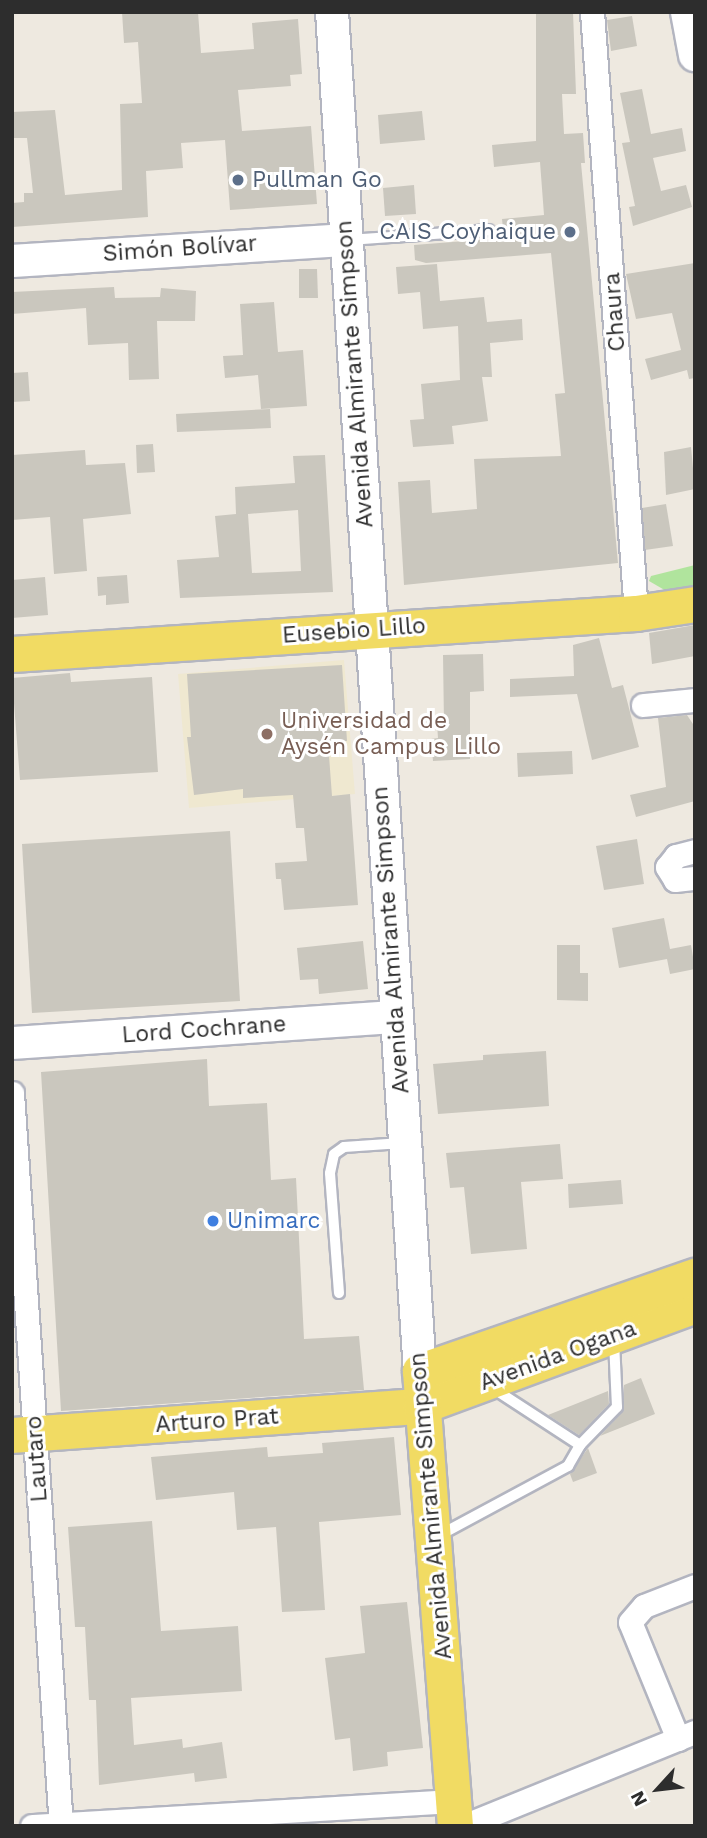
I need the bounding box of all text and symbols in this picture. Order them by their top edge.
place label: Pullman Go [252,166,382,194]
marker: Pullman Go [230,172,246,188]
place label: CAIS Coyhaique [379,218,556,246]
street label: Avenida Almirante Simpson [330,219,380,529]
marker: CAIS Coyhaique [562,224,578,240]
street label: Simón Bolívar [102,230,258,268]
street label: Chaura [598,271,632,353]
street label: Eusebio Lillo [281,612,427,650]
place label: Universidad de Aysén Campus Lillo [281,707,501,761]
marker: Universidad de Aysén Campus Lillo [259,726,275,742]
street label: Avenida Almirante Simpson [366,785,416,1095]
street label: Lord Cochrane [121,1010,287,1050]
place label: Unimarc [227,1207,320,1235]
marker: Unimarc [205,1213,221,1229]
street label: Avenida Ogana [476,1315,640,1397]
street label: Avenida Almirante Simpson [404,1351,458,1661]
street label: Arturo Prat [154,1403,280,1439]
street label: Lautaro [20,1415,54,1503]
north arrow [623,1754,693,1824]
text: N [625,1787,652,1810]

